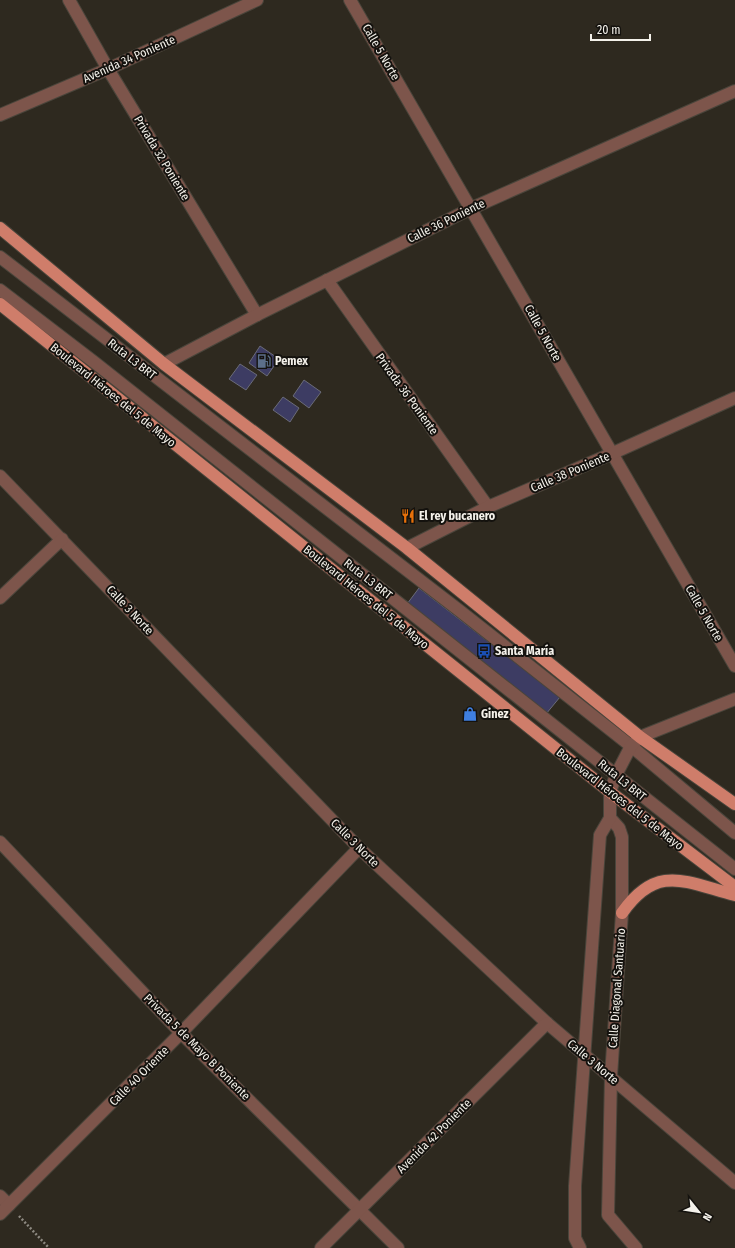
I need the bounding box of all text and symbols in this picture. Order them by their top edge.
scale bar [591,16,650,42]
street label: Calle 5 Norte [359,21,403,83]
text: 20 m [597,23,621,37]
street label: Avenida 34 Poniente [81,32,177,86]
street label: Privada 32 Poniente [131,113,193,203]
street label: Calle 36 Poniente [405,196,487,246]
street label: Calle 5 Norte [522,302,564,364]
street label: Ruta L3 BRT [105,336,159,382]
street label: Boulevard Héroes del 5 de Mayo [47,340,179,450]
street label: Privada 36 Poniente [373,351,441,437]
fuel station icon: Pemex [256,353,272,369]
place label: Pemex [275,354,308,368]
street label: Calle 38 Poniente [528,449,612,495]
restaurant icon: El rey bucanero [400,508,416,524]
place label: El rey bucanero [419,509,496,523]
street label: Boulevard Héroes del 5 de Mayo [300,542,432,652]
street label: Ruta L3 BRT [341,556,395,602]
street label: Calle 3 Norte [104,582,156,638]
street label: Calle 5 Norte [682,582,726,644]
bus stop icon: Santa María [476,643,492,659]
place label: Santa María [495,644,554,658]
shop icon: Ginez [462,706,478,722]
place label: Ginez [481,707,508,721]
street label: Boulevard Héroes del 5 de Mayo [554,745,686,853]
street label: Ruta L3 BRT [595,757,649,804]
street label: Calle 3 Norte [328,816,382,870]
street label: Calle Diagonal Santuario [606,928,628,1048]
street label: Privada 5 de Mayo B Poniente [141,991,253,1103]
street label: Calle 3 Norte [565,1037,621,1087]
street label: Calle 40 Oriente [106,1043,172,1109]
street label: Avenida 42 Poniente [394,1096,474,1176]
north arrow [679,1192,719,1232]
text: N [700,1211,715,1223]

